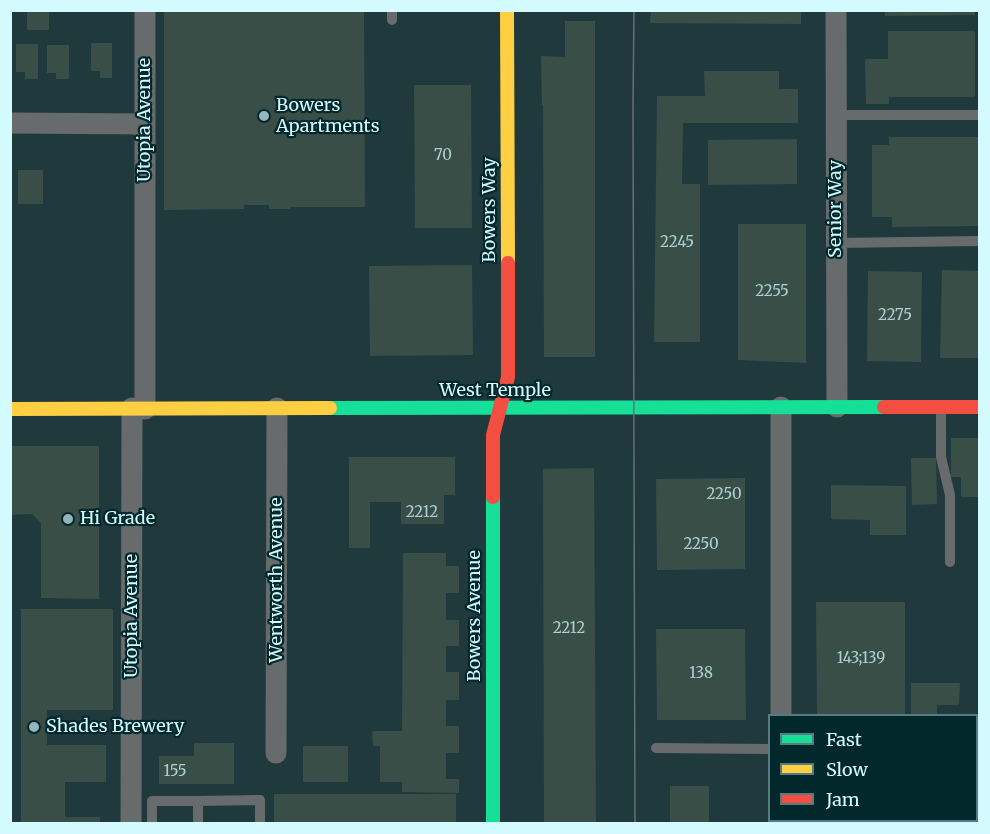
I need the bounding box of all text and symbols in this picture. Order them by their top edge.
street label: Utopia Avenue [134,58,156,182]
place label: Bowers Apartments [276,95,379,138]
marker: Bowers Apartments [257,109,271,123]
house number: 70 [434,147,452,165]
street label: Bowers Way [479,157,501,263]
street label: Senior Way [825,160,847,258]
house number: 2245 [660,234,694,252]
house number: 2255 [755,283,789,301]
house number: 2275 [878,307,912,325]
street label: West Temple [439,380,551,402]
house number: 2250 [706,486,742,504]
street label: Wentworth Avenue [266,497,288,663]
house number: 2212 [406,504,438,522]
place label: Hi Grade [80,508,155,530]
marker: Hi Grade [61,512,75,526]
house number: 2250 [683,536,719,554]
street label: Bowers Avenue [464,550,486,682]
street label: Utopia Avenue [121,554,143,678]
house number: 2212 [553,620,585,638]
house number: 143;139 [837,650,885,668]
house number: 138 [689,665,713,683]
legend [768,714,978,822]
place label: Shades Brewery [46,716,184,738]
marker: Shades Brewery [27,720,41,734]
text: Fast [826,728,862,751]
text: Slow [826,758,868,781]
house number: 155 [163,763,187,781]
text: Jam [826,788,860,811]

